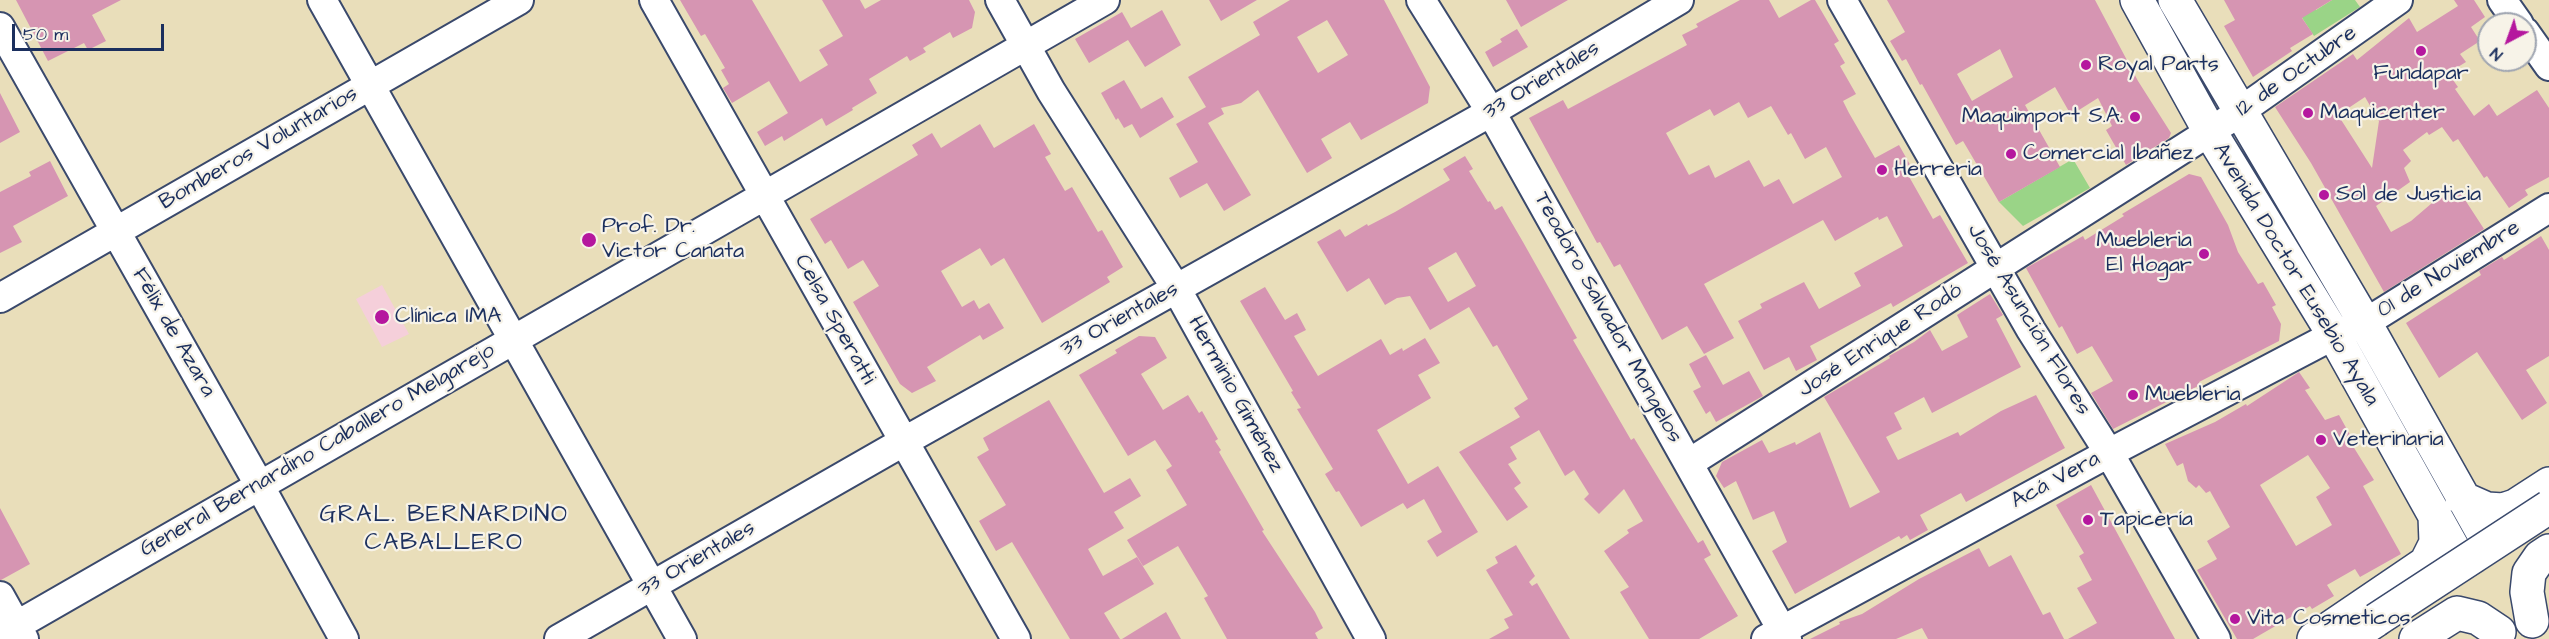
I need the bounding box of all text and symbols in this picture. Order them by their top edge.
scale bar [15,12,166,50]
north arrow [2477,12,2537,72]
street label: 12 de Octubre [2232,21,2362,123]
text: 50 m [23,22,68,47]
street label: 33 Orientales [1479,36,1605,126]
text: N [2486,42,2508,66]
marker: Fundapar [2414,44,2428,58]
place label: Royal Parts [2098,52,2219,78]
marker: Royal Parts [2079,58,2093,72]
place label: Fundapar [2373,61,2469,87]
street label: Bomberos Voluntarios [155,81,363,217]
place label: Maquicenter [2320,100,2445,126]
place label: Maquimport S.A. [1962,104,2123,130]
marker: Maquicenter [2301,106,2315,120]
marker: Maquimport S.A. [2128,110,2142,124]
street label: Avenida Doctor Eusebio Ayala [2206,139,2384,411]
place label: Comercial Ibañez [2023,141,2194,167]
marker: Comercial Ibañez [2004,147,2018,161]
place label: Herreria [1894,157,1982,183]
marker: Herreria [1875,163,1889,177]
place label: Sol de Justicia [2336,182,2481,208]
street label: Teodoro Salvador Mongelos [1527,188,1687,448]
marker: Sol de Justicia [2317,188,2331,202]
place label: Prof. Dr. Victor Canata [602,214,744,266]
street label: 01 de Noviembre [2373,215,2525,325]
street label: José Asunción Flores [1960,219,2096,421]
place label: Muebleria El Hogar [2096,228,2192,280]
marker: Prof. Dr. Victor Canata [580,231,598,249]
marker: Muebleria El Hogar [2197,247,2211,261]
street label: Celsa Speratti [787,250,881,390]
street label: Félix de Azara [125,264,221,402]
street label: 33 Orientales [1056,277,1184,363]
street label: José Enrique Rodó [1794,278,1968,404]
place label: Clínica IMA [395,304,501,330]
marker: Clínica IMA [373,308,391,326]
street label: Herminio Giménez [1181,312,1289,478]
street label: General Bernardino Caballero Melgarejo [136,338,500,564]
place label: Muebleria [2145,382,2241,408]
marker: Muebleria [2126,388,2140,402]
place label: Veterinaria [2333,427,2444,453]
marker: Veterinaria [2314,433,2328,447]
street label: Acá Vera [2007,447,2105,515]
district label: GRAL. BERNARDINO CABALLERO [320,502,568,558]
place label: Tapicería [2100,507,2193,533]
marker: Tapicería [2081,513,2095,527]
street label: 33 Orientales [634,516,760,604]
place label: Vita Cosmeticos [2247,606,2411,632]
marker: Vita Cosmeticos [2228,612,2242,626]

